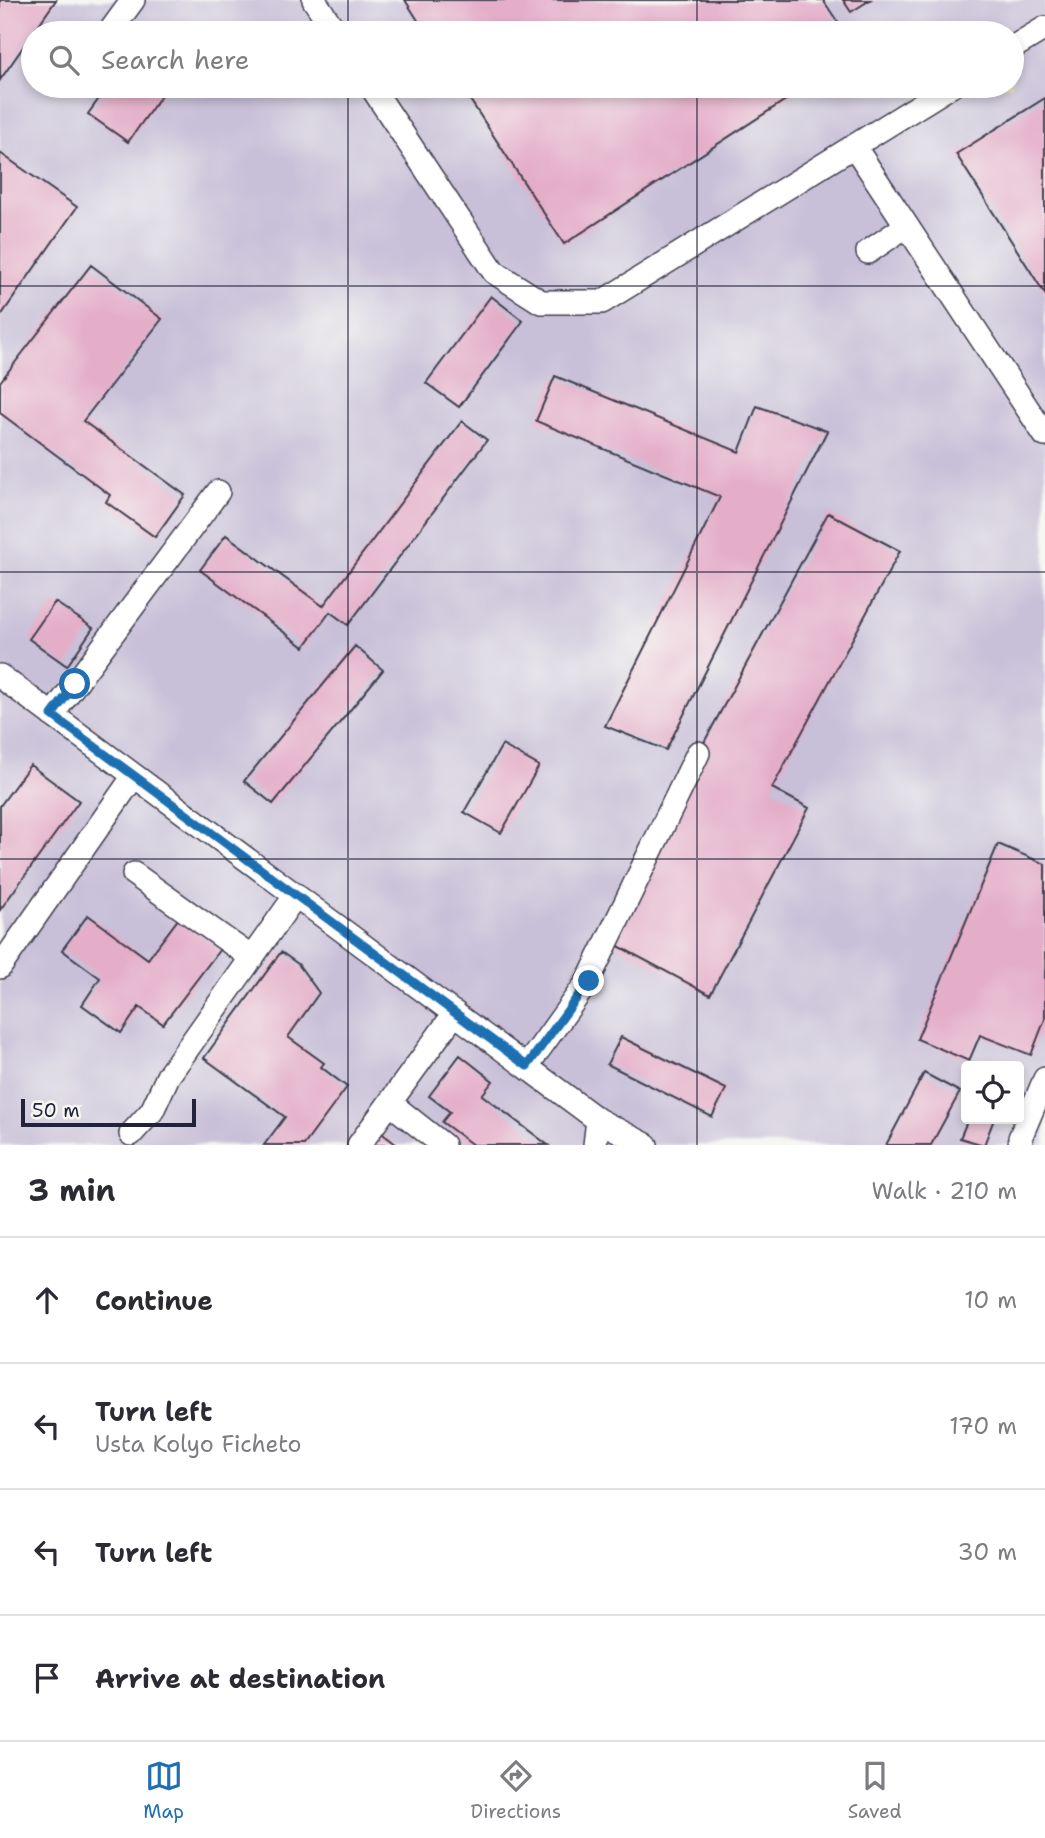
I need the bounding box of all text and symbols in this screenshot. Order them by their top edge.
search box [21,21,1024,98]
icon: search [45,41,83,79]
text: Search here [101,42,250,77]
route start [59,668,90,699]
route end [573,965,604,996]
map controls [961,1061,1024,1124]
button: locate [961,1061,1024,1124]
scale bar [21,1096,196,1128]
text: 50 m [32,1098,80,1123]
text: 3 min [28,1170,115,1211]
text: Walk · 210 m [872,1176,1017,1206]
icon: ahead [28,1281,66,1319]
text: Continue [95,1283,213,1318]
text: 10 m [964,1285,1017,1315]
text: Turn left [95,1394,212,1429]
icon: left [28,1407,66,1445]
text: 170 m [949,1411,1017,1441]
text: Usta Kolyo Ficheto [95,1429,301,1459]
icon: left [28,1533,66,1571]
text: Turn left [95,1535,212,1570]
text: 30 m [958,1537,1017,1567]
icon: arrive [28,1659,66,1697]
text: Arrive at destination [95,1661,385,1696]
tab: Map [143,1757,184,1824]
tab: Directions [471,1757,561,1824]
tab: Saved [848,1757,902,1824]

